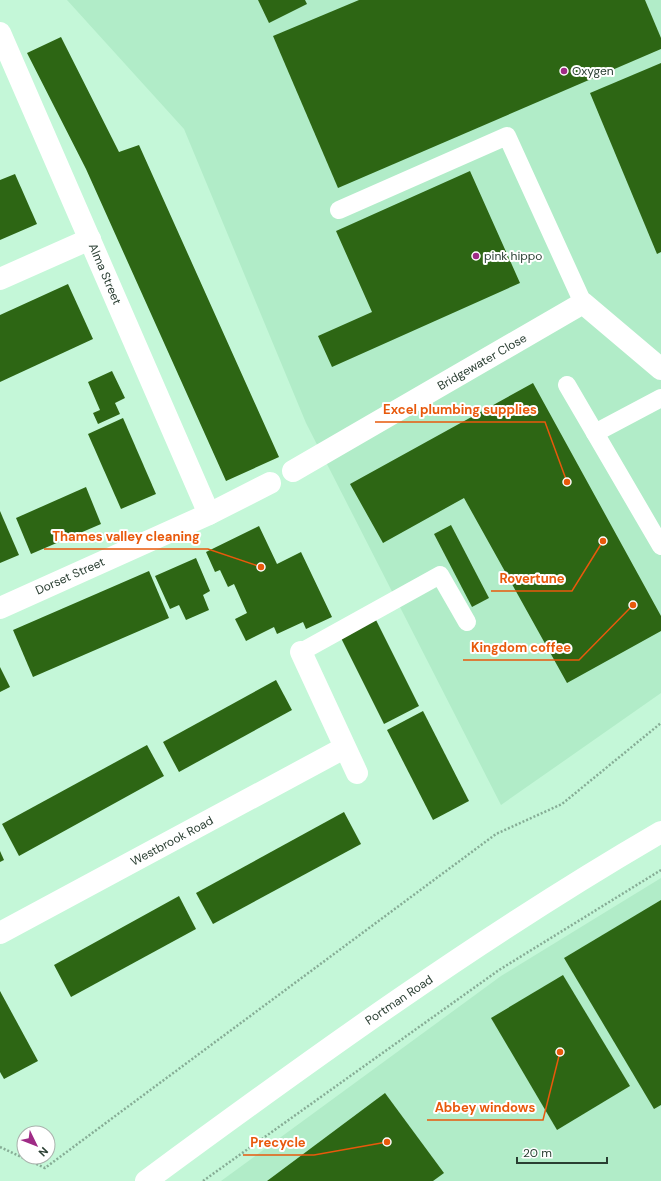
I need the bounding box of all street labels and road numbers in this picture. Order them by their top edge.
street label: Alma Street [85,241,125,307]
street label: Bridgewater Close [434,330,530,394]
street label: Dorset Street [33,553,107,598]
street label: Westbrook Road [128,812,216,870]
street label: Portman Road [362,972,436,1028]

